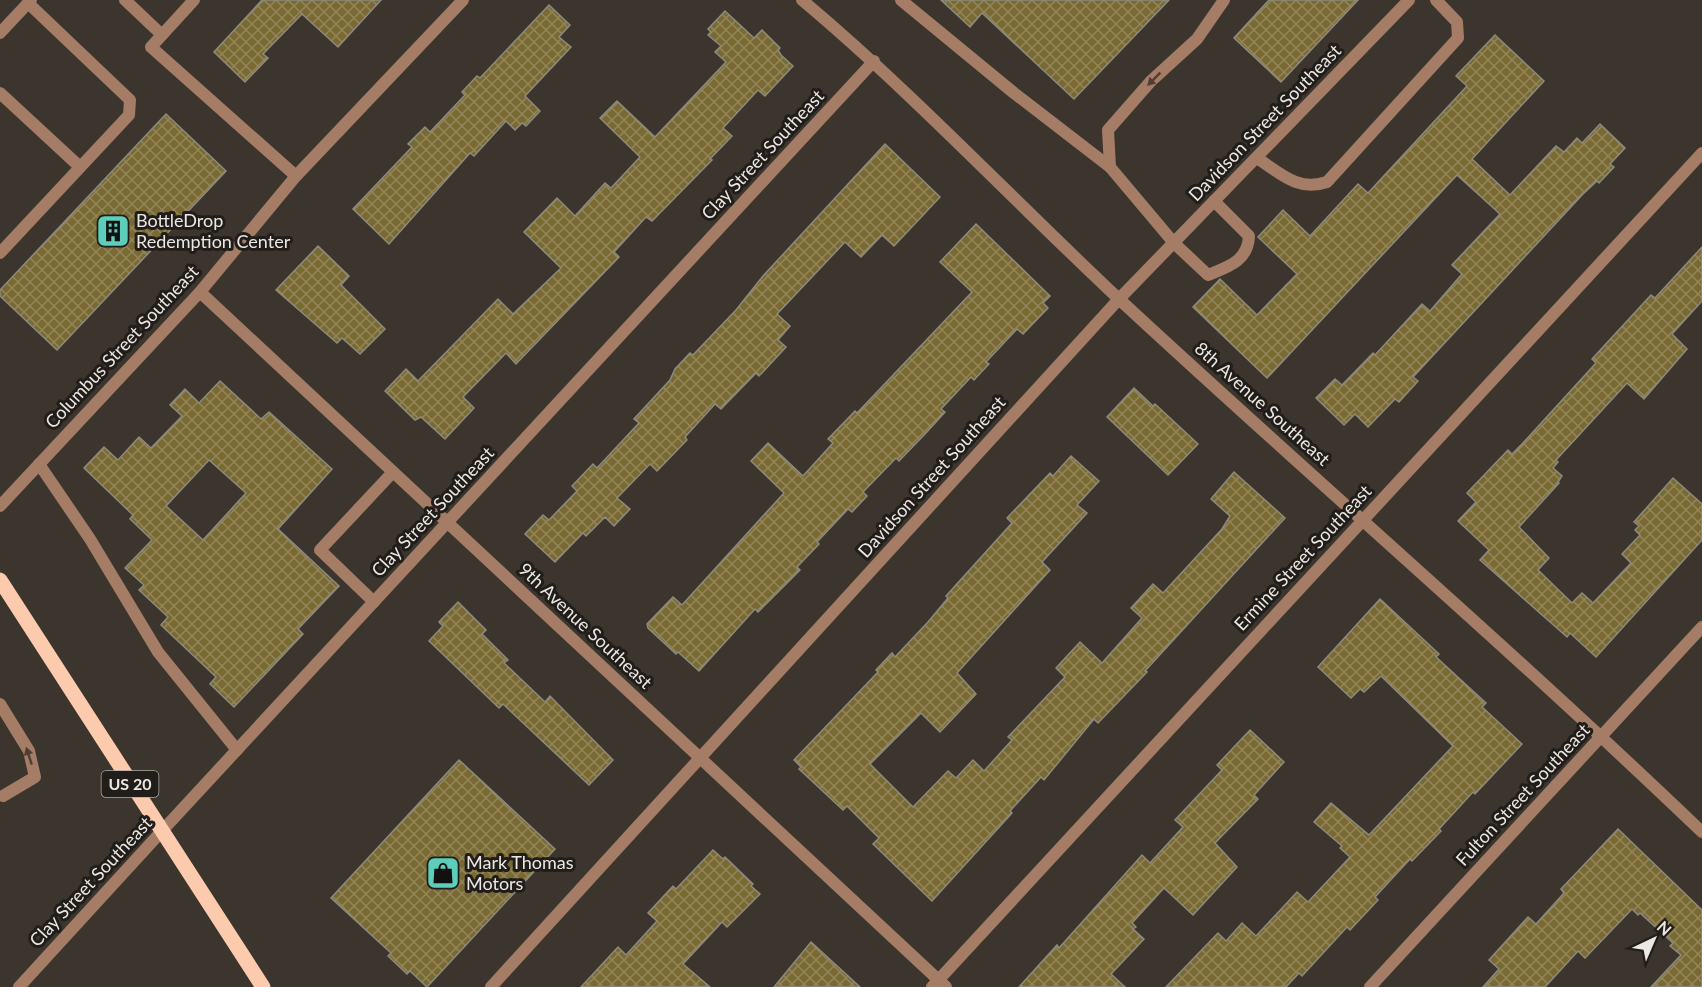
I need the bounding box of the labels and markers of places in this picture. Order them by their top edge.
place label: BottleDrop Redemption Center [136,209,291,252]
building icon: BottleDrop Redemption Center [95,213,131,249]
place label: Mark Thomas Motors [466,851,574,894]
shop icon: Mark Thomas Motors [425,855,461,891]

